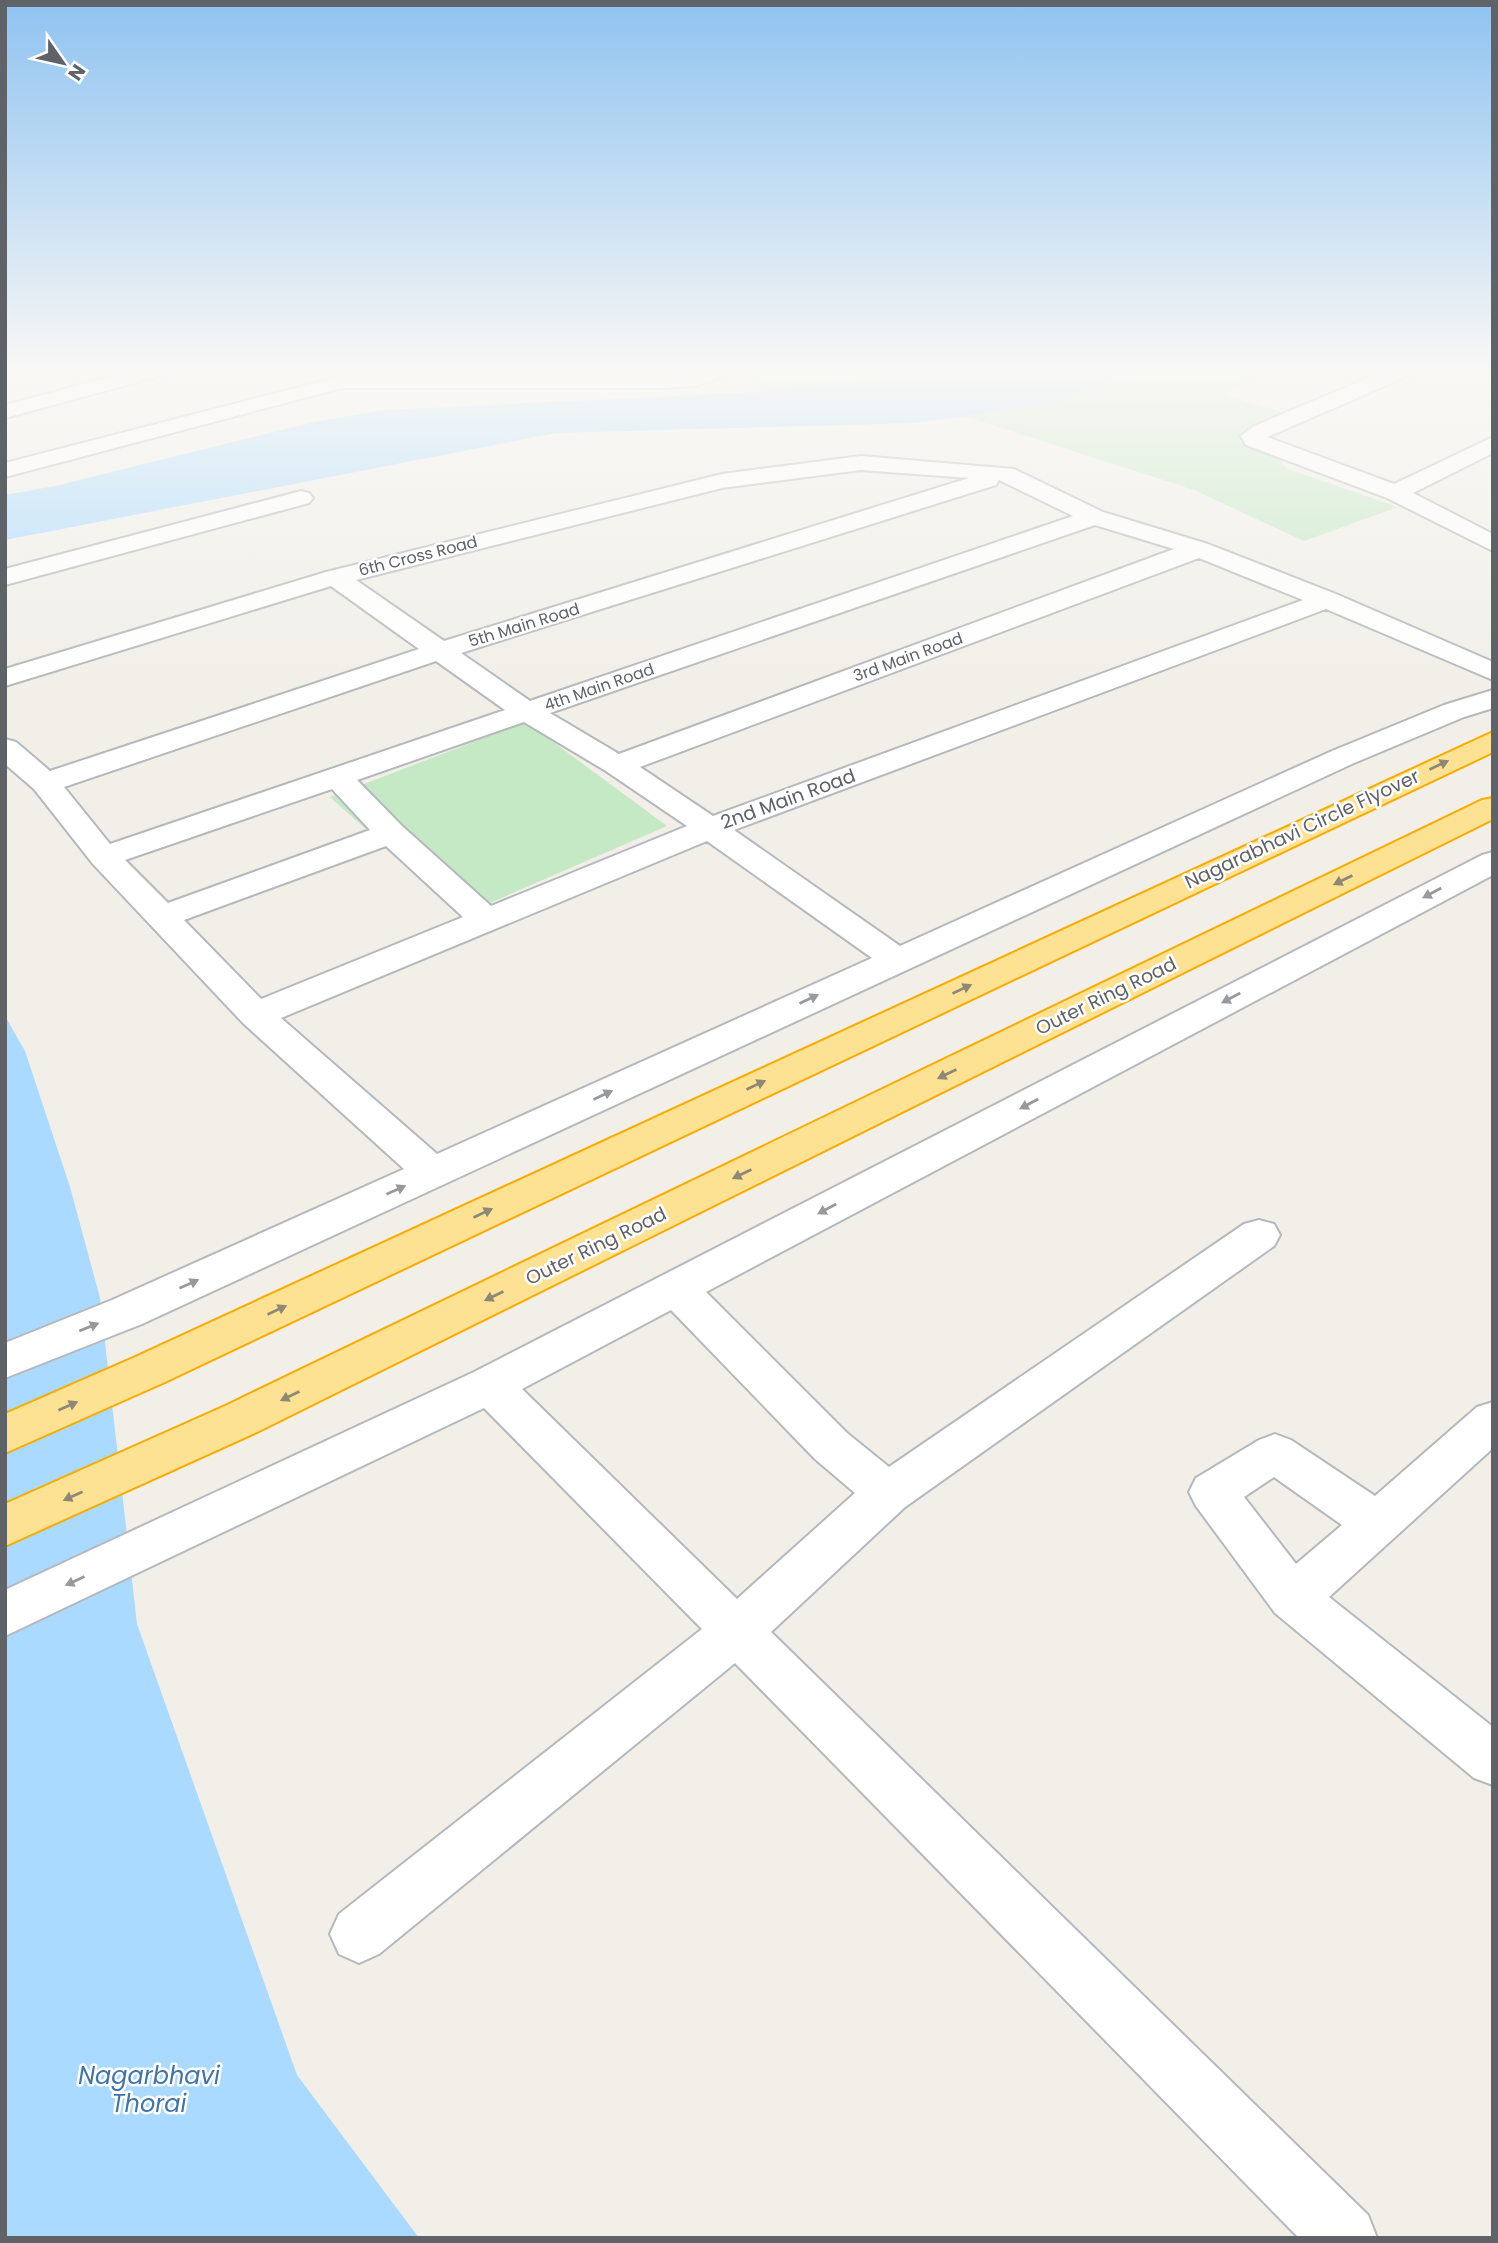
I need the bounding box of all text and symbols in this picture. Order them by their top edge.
north arrow [28,28,98,98]
text: N [61,59,92,86]
street label: 6th Cross Road [356,530,480,582]
street label: 5th Main Road [466,597,582,653]
street label: 3rd Main Road [850,627,966,687]
street label: 4th Main Road [541,657,657,717]
one-way arrow [1429,759,1449,771]
street label: 2nd Main Road [717,762,859,836]
street label: Nagarabhavi Circle Flyover [1180,763,1424,895]
one-way arrow [1333,875,1353,886]
one-way arrow [1422,888,1442,899]
street label: Outer Ring Road [1031,950,1181,1042]
one-way arrow [952,983,972,995]
one-way arrow [1220,992,1240,1004]
one-way arrow [799,993,819,1005]
one-way arrow [937,1069,957,1080]
one-way arrow [746,1080,766,1091]
one-way arrow [593,1089,613,1100]
one-way arrow [1019,1098,1039,1109]
one-way arrow [732,1169,752,1180]
one-way arrow [386,1184,406,1196]
street label: Outer Ring Road [521,1200,671,1292]
one-way arrow [817,1203,837,1214]
one-way arrow [473,1207,493,1219]
one-way arrow [179,1278,199,1290]
one-way arrow [484,1290,504,1301]
one-way arrow [267,1304,287,1315]
one-way arrow [78,1322,99,1333]
one-way arrow [280,1390,300,1401]
one-way arrow [57,1400,78,1411]
one-way arrow [62,1491,83,1502]
one-way arrow [65,1575,85,1587]
water label: Nagarbhavi Thorai [78,2059,221,2120]

